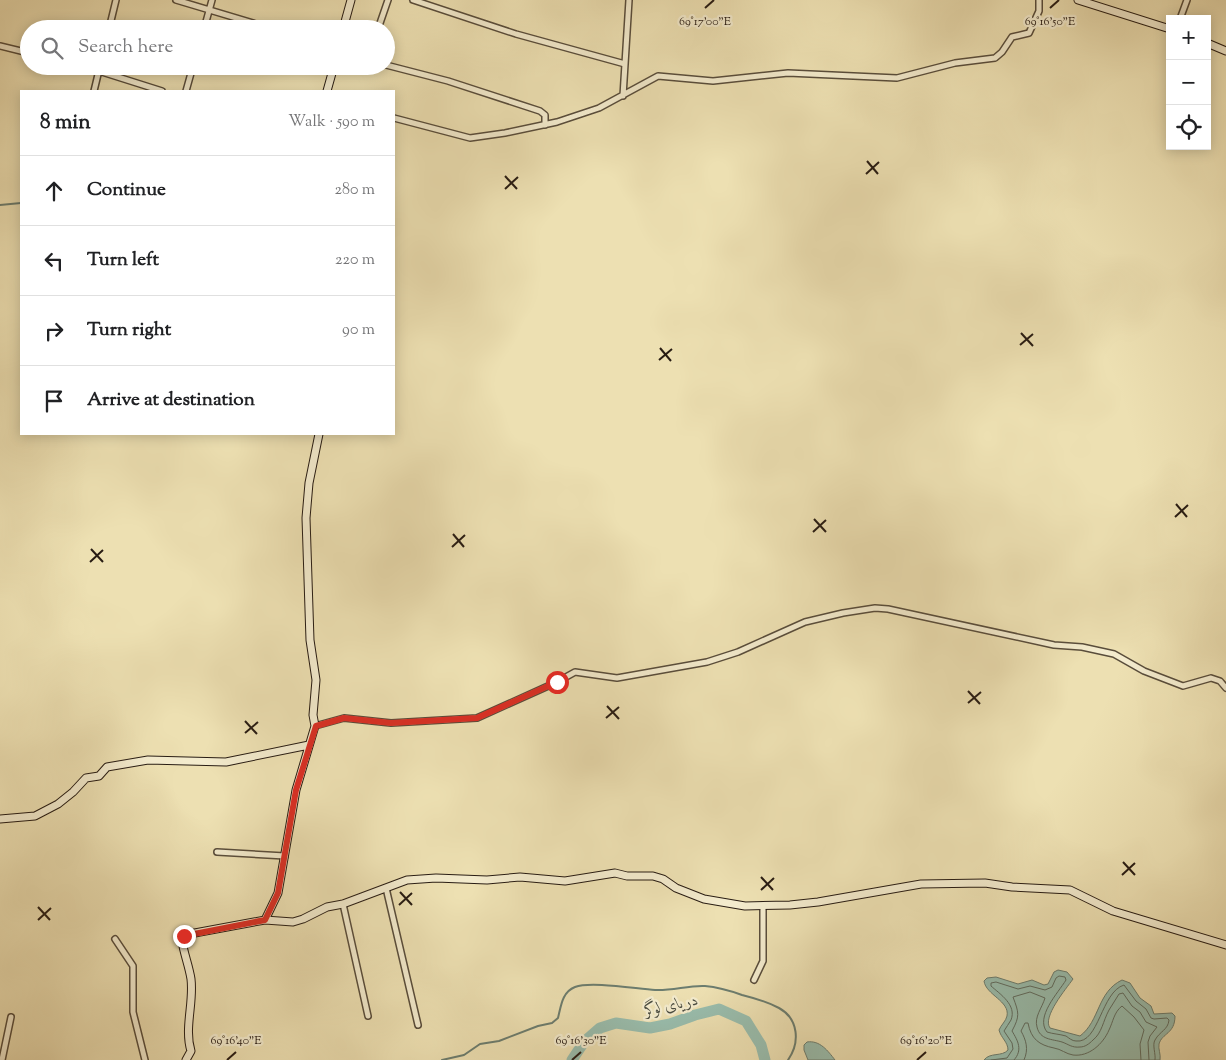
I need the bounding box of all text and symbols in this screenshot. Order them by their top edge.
text: 69°17'00"E [679,13,732,31]
text: 69°16'50"E [1025,13,1076,31]
map controls [1166,15,1211,150]
button: + [1166,15,1211,60]
search box [20,20,395,75]
icon: search [38,34,66,62]
text: Search here [78,34,173,61]
button: − [1166,60,1211,105]
button: locate [1166,105,1211,150]
text: 8 min [40,108,91,138]
text: Walk · 590 m [288,111,375,134]
icon: ahead [40,177,68,205]
text: Continue [87,177,166,204]
text: 280 m [334,179,375,202]
icon: left [40,247,68,275]
text: Turn left [87,247,159,274]
text: 220 m [335,249,375,272]
icon: right [40,317,68,345]
text: Turn right [87,317,171,344]
text: 90 m [342,319,375,342]
icon: arrive [40,387,68,415]
text: Arrive at destination [87,387,255,414]
route start [546,671,569,694]
route end [173,925,196,948]
water label: دریای لوگر [641,989,701,1024]
text: 69°16'40"E [210,1032,262,1050]
text: 69°16'30"E [555,1032,607,1050]
text: 69°16'20"E [900,1032,953,1050]

